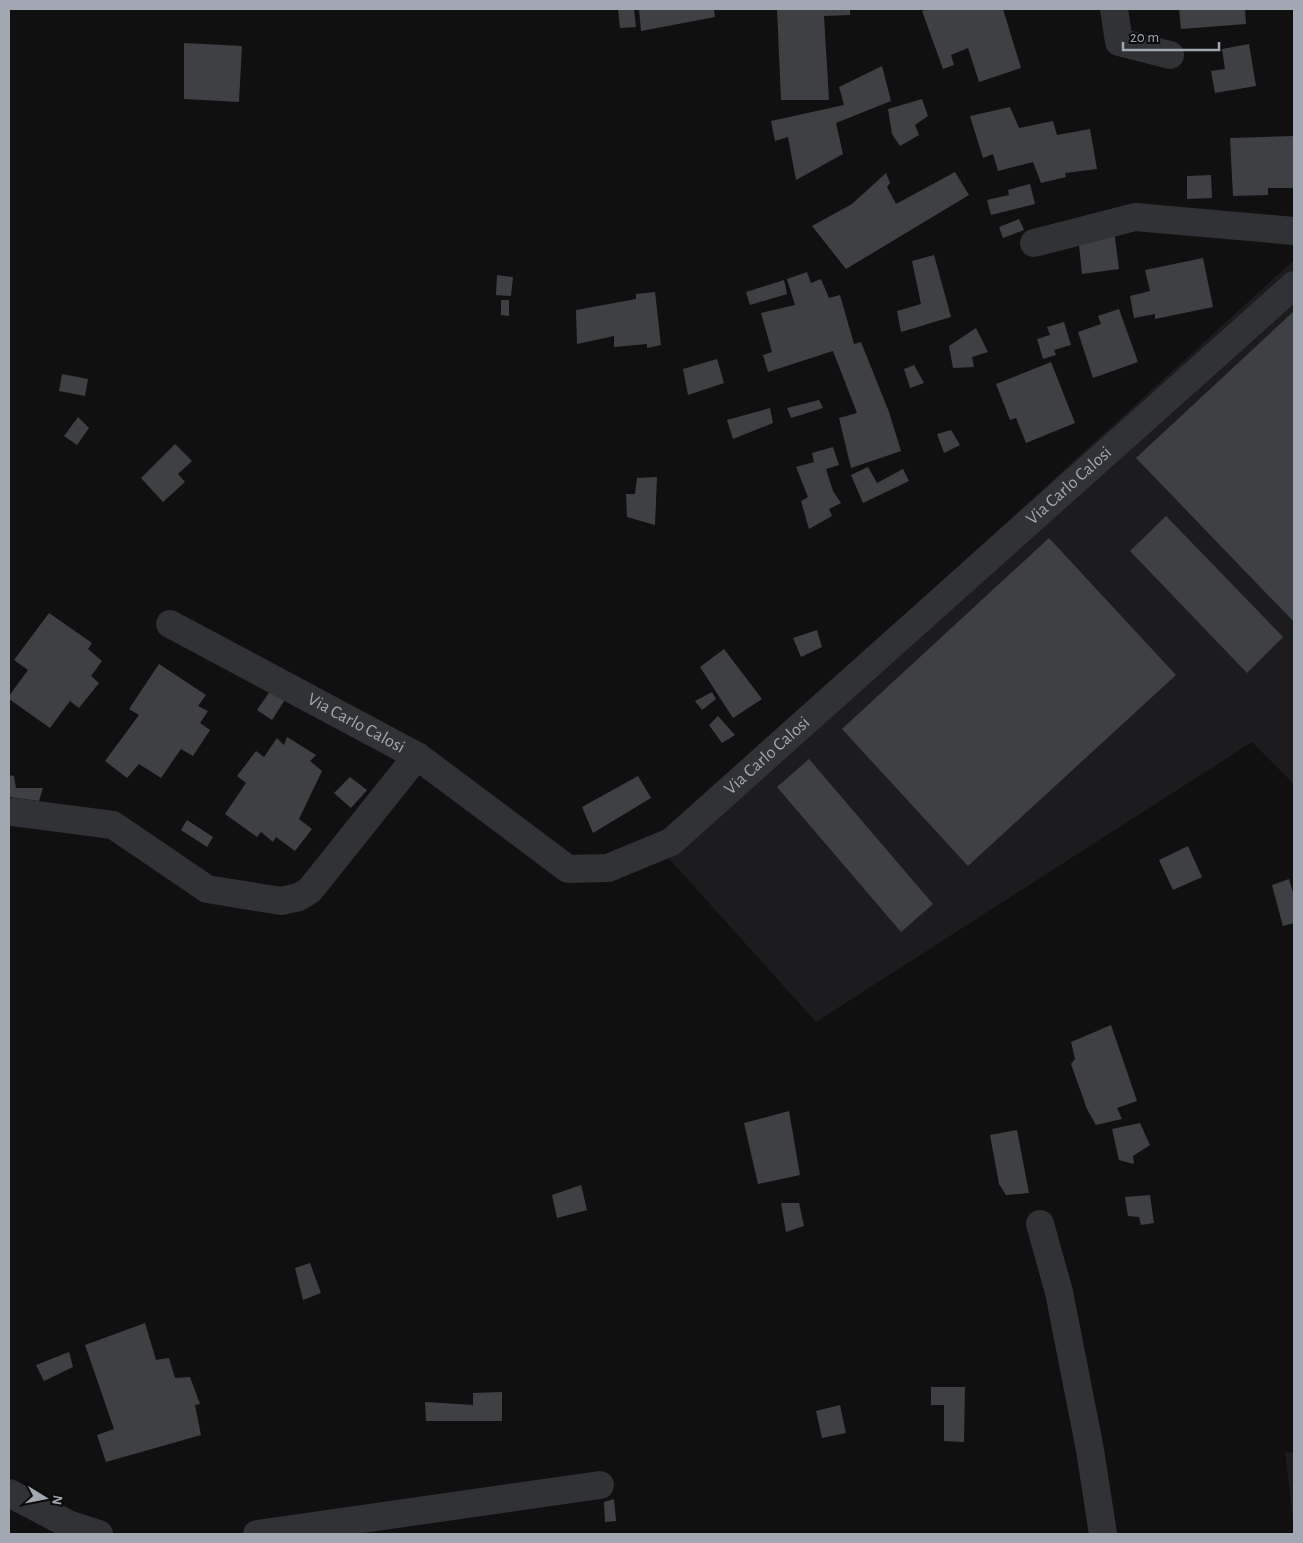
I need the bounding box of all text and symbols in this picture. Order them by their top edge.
scale bar [1123,20,1219,52]
text: 20 m [1130,30,1159,45]
street label: Via Carlo Calosi [1023,443,1115,528]
street label: Via Carlo Calosi [304,690,408,757]
street label: Via Carlo Calosi [721,713,813,798]
north arrow [20,1473,70,1523]
text: N [49,1494,65,1506]

